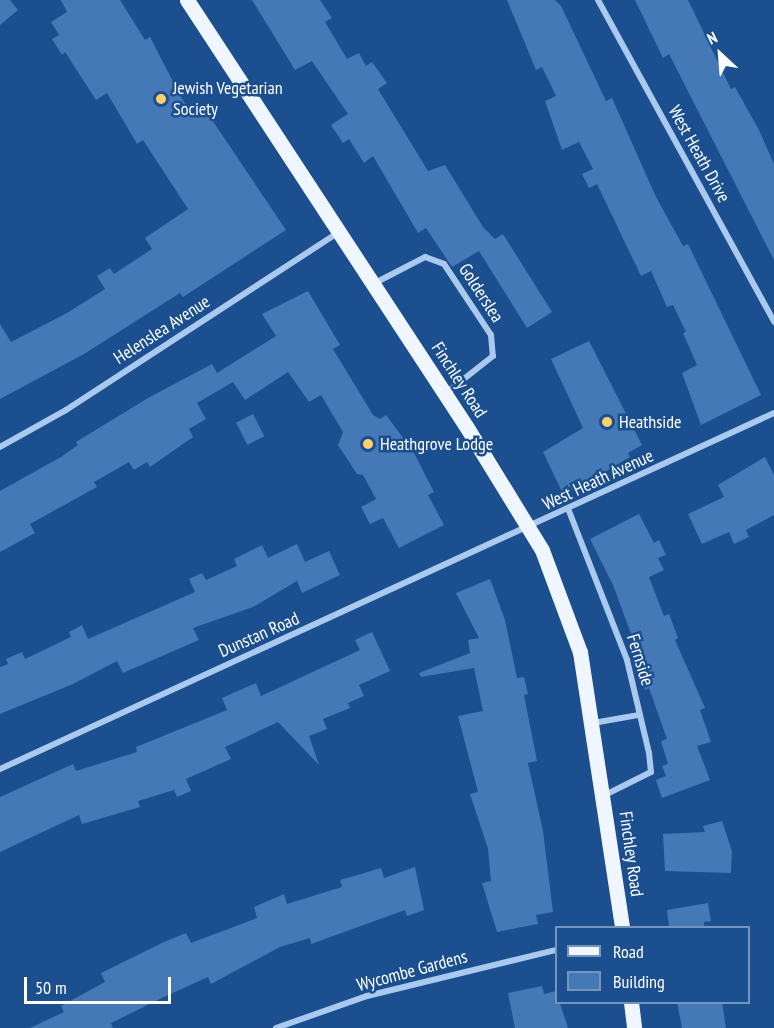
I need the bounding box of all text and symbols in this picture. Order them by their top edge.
north arrow [690,24,750,84]
text: N [704,27,720,49]
place label: Jewish Vegetarian Society [173,78,283,121]
marker: Jewish Vegetarian Society [154,92,168,106]
street label: West Heath Drive [664,102,734,206]
street label: Golderslea [454,259,508,327]
street label: Helenslea Avenue [110,291,214,369]
street label: Finchley Road [426,338,492,422]
place label: Heathside [619,411,681,433]
marker: Heathside [600,415,614,429]
place label: Heathgrove Lodge [380,433,493,455]
marker: Heathgrove Lodge [361,437,375,451]
street label: West Heath Avenue [539,445,657,515]
street label: Dunstan Road [215,608,303,662]
street label: Fernside [622,632,658,688]
street label: Finchley Road [614,810,648,898]
legend [555,926,750,1004]
text: Road [613,940,644,963]
street label: Wycombe Gardens [354,946,470,996]
scale bar [27,965,174,1003]
text: Building [613,970,665,993]
text: 50 m [35,976,67,999]

